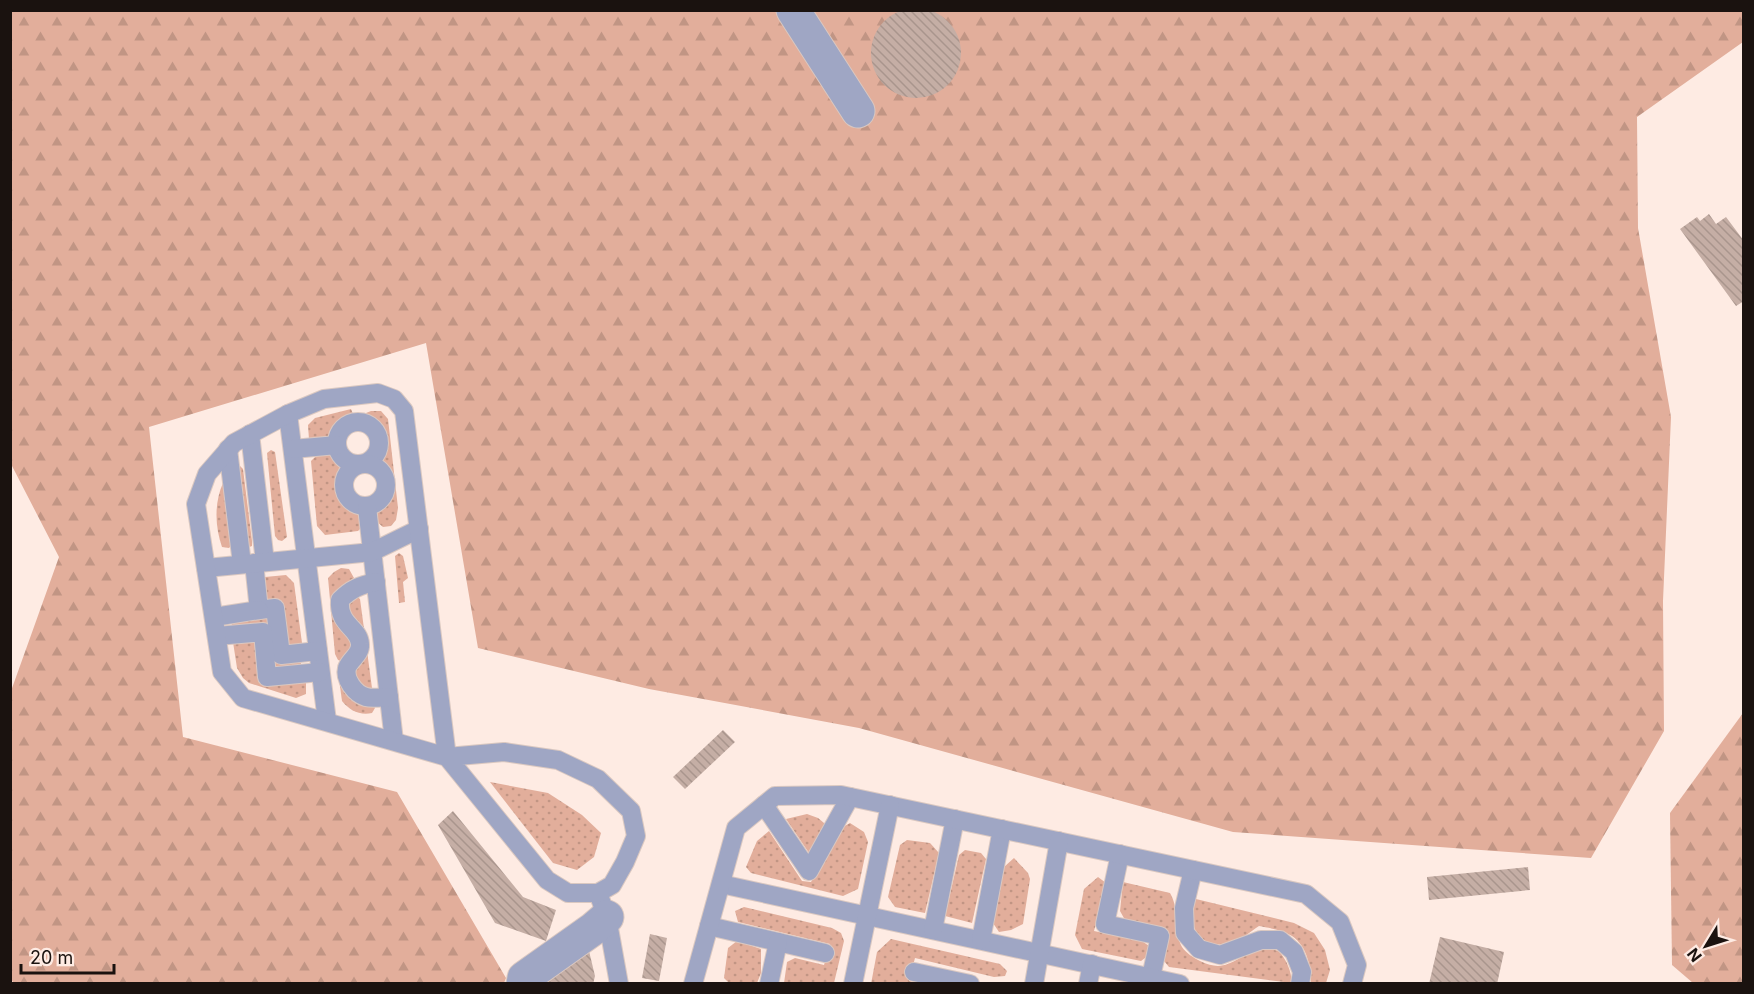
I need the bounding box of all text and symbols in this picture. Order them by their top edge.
north arrow [1676,916,1736,976]
scale bar [21,937,114,975]
text: N [1683,944,1706,966]
text: 20 m [30,947,73,968]

